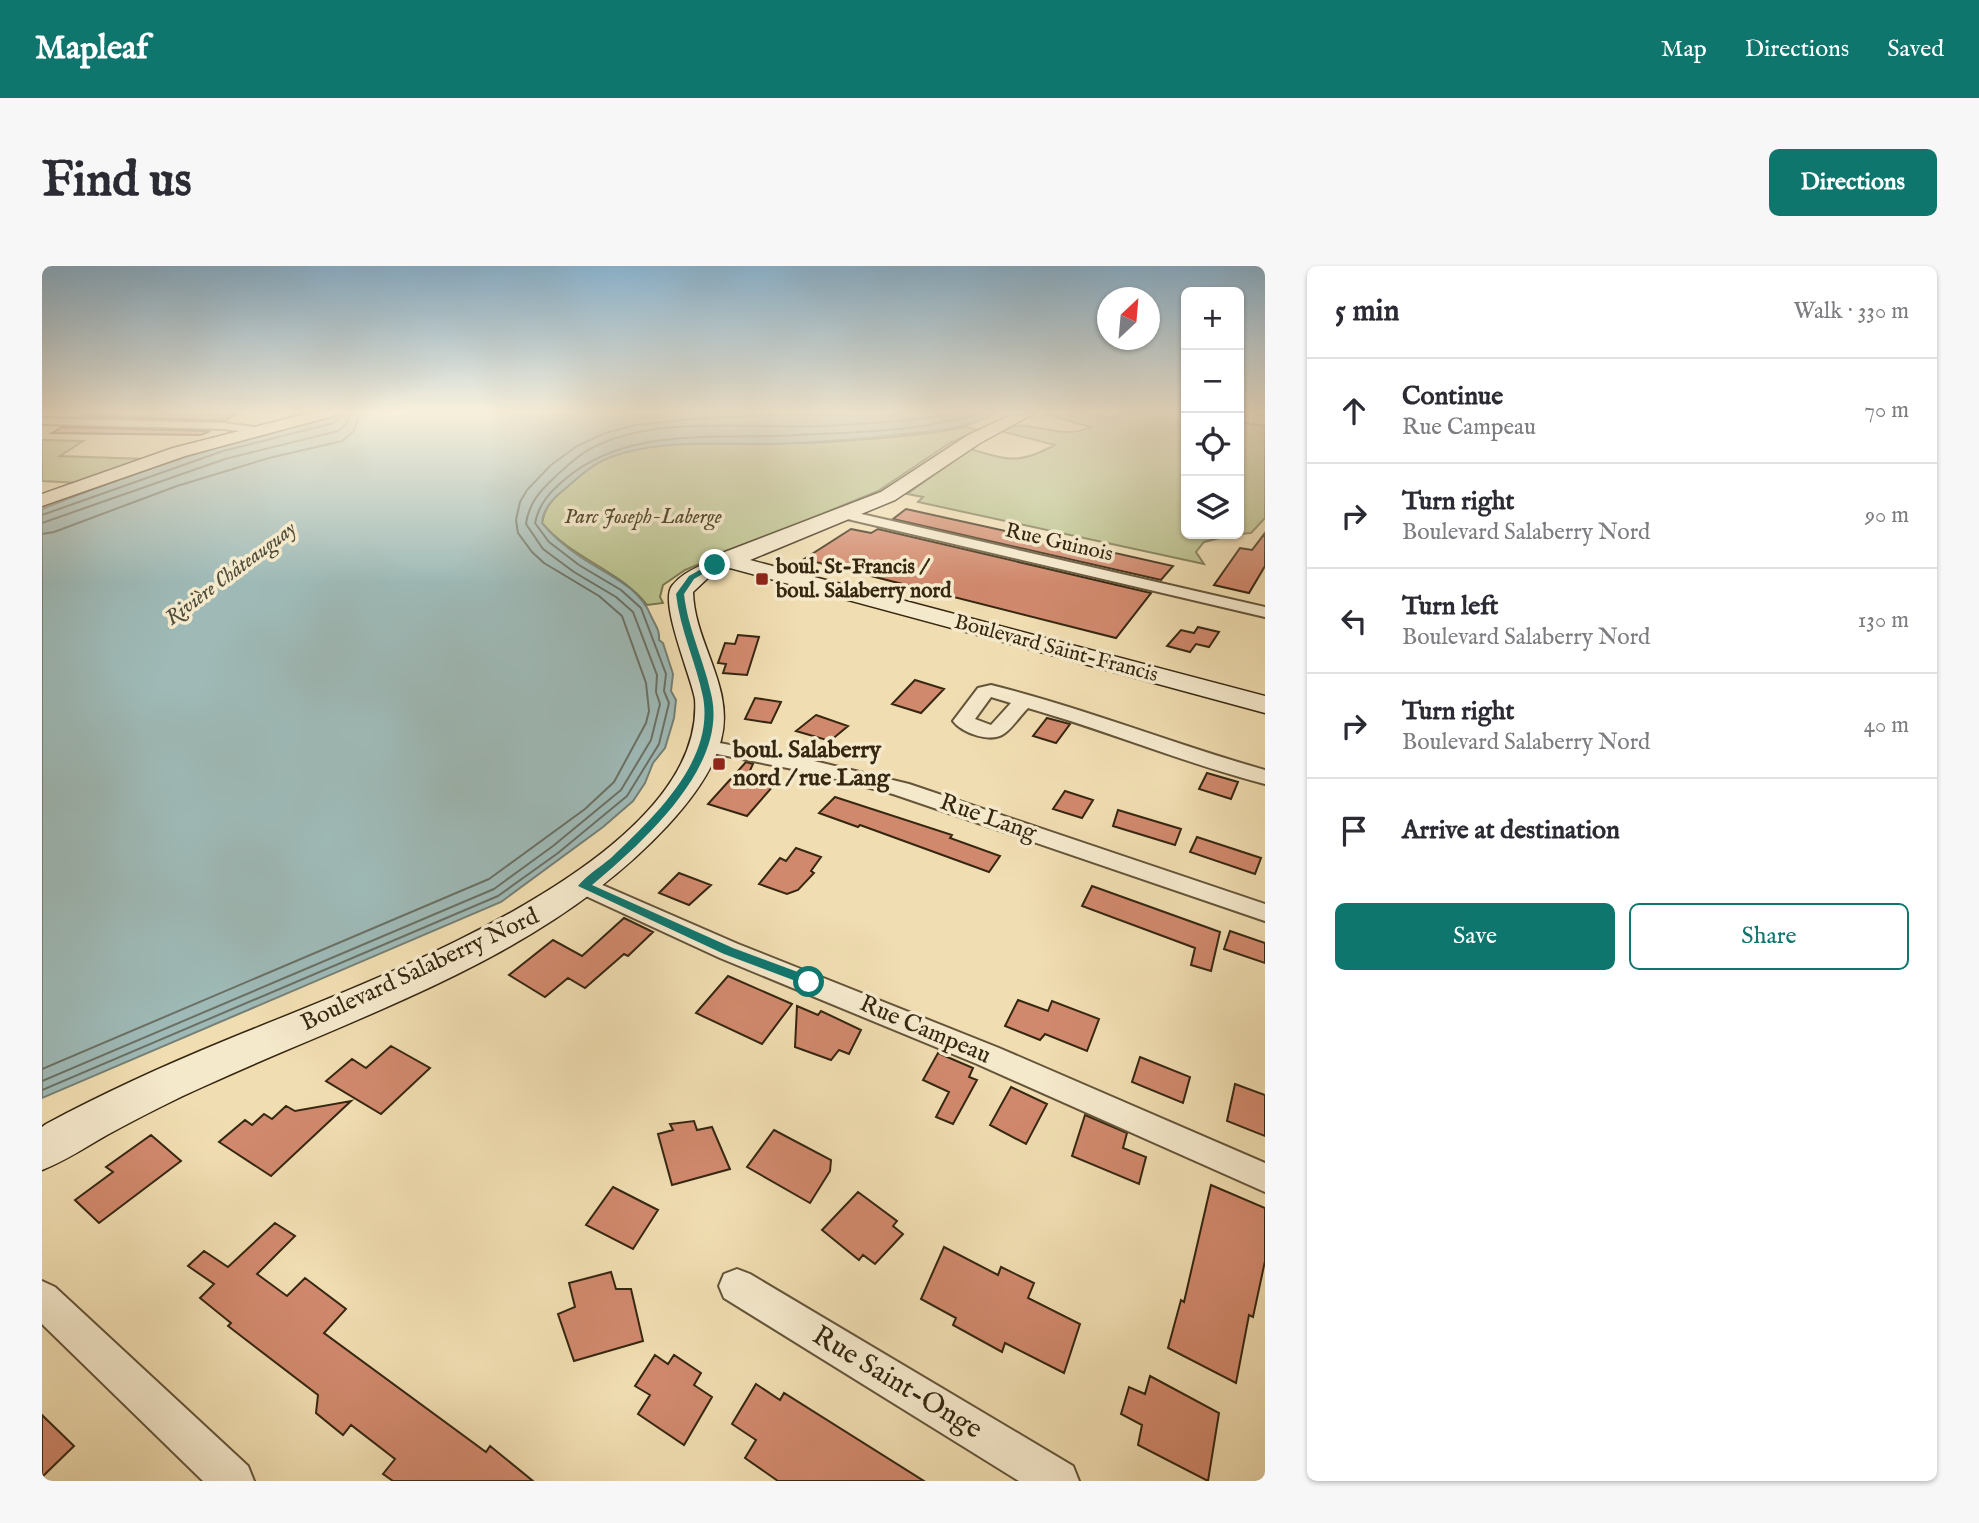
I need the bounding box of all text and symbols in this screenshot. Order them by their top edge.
text: Mapleaf [35,28,148,70]
text: Map [1661,34,1707,65]
text: Directions [1745,34,1849,65]
text: Saved [1887,34,1944,65]
button: Directions [1769,149,1937,216]
text: Find us [42,151,192,213]
north arrow [1097,287,1160,350]
map controls [1181,287,1244,539]
button: + [1181,287,1244,350]
text: 5 min [1335,293,1400,331]
text: Walk · 330 m [1794,297,1909,326]
button: − [1181,350,1244,413]
text: Continue [1402,380,1503,413]
icon: ahead [1335,392,1373,430]
text: 70 m [1864,396,1909,425]
button: locate [1181,413,1244,476]
text: Rue Campeau [1402,413,1536,442]
button: layers [1181,476,1244,539]
text: Turn right [1402,485,1515,518]
icon: right [1335,497,1373,535]
text: 90 m [1865,501,1909,530]
park label: Parc Joseph-Laberge [564,504,722,531]
water label: Rivière Châteauguay [160,516,302,632]
street label: Rue Guinois [1003,518,1115,568]
text: Boulevard Salaberry Nord [1402,518,1650,547]
route end [699,549,730,580]
place label: boul. St-Francis / boul. Salaberry nord [775,554,952,605]
marker: boul. St-Francis / boul. Salaberry nord [754,571,770,587]
text: Turn left [1402,590,1499,623]
icon: left [1335,602,1373,640]
text: 130 m [1858,606,1909,635]
street label: Boulevard Saint-Francis [951,609,1161,689]
text: Boulevard Salaberry Nord [1402,623,1650,652]
text: Turn right [1402,695,1515,728]
icon: right [1335,707,1373,745]
text: 40 m [1864,711,1909,740]
text: Boulevard Salaberry Nord [1402,728,1650,757]
place label: boul. Salaberry nord / rue Lang [732,735,891,794]
marker: boul. Salaberry nord / rue Lang [711,756,727,772]
street label: Rue Lang [936,787,1041,849]
icon: arrive [1335,812,1373,850]
text: Arrive at destination [1402,814,1620,847]
street label: Boulevard Salaberry Nord [296,901,544,1039]
button: Save [1335,903,1615,970]
button: Share [1629,903,1909,970]
route start [793,966,824,997]
street label: Rue Campeau [855,988,995,1072]
street label: Rue Saint-Onge [806,1319,989,1448]

